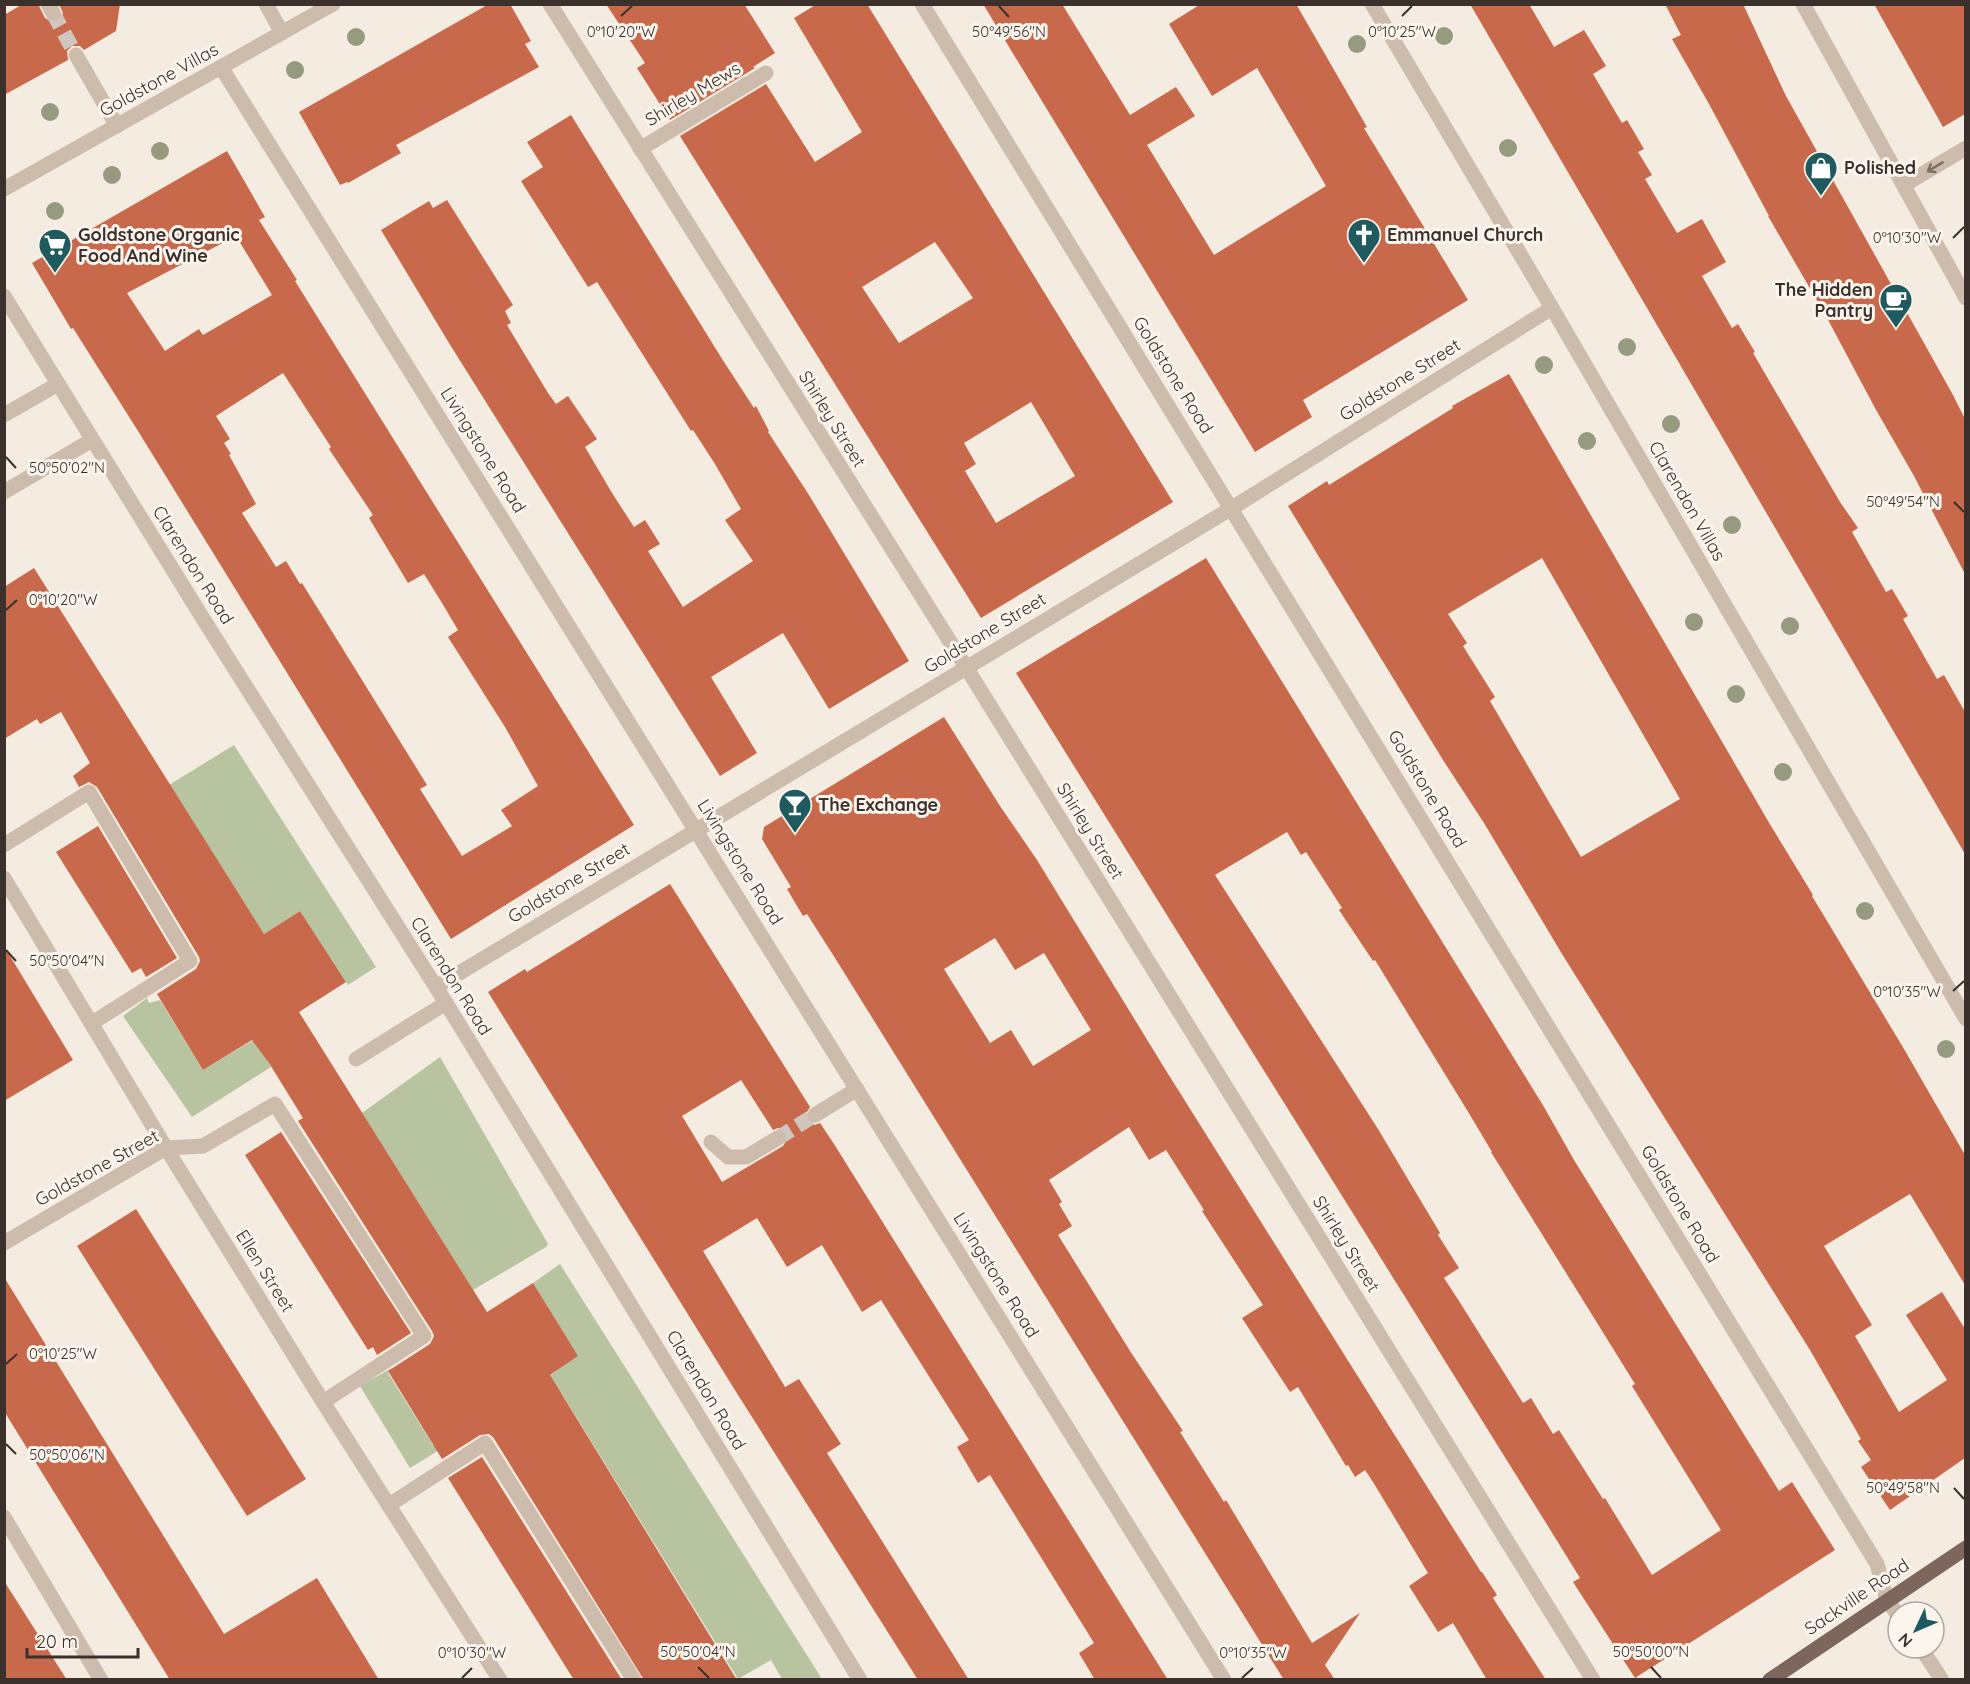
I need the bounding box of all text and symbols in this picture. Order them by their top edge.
text: 0°10'20"W [587,22,656,41]
text: 50°49'56"N [972,22,1046,41]
text: 0°10'25"W [1368,22,1437,41]
street label: Goldstone Villas [95,37,222,122]
street label: Shirley Mews [641,56,745,131]
shop icon: Polished [1803,150,1839,197]
place label: Polished [1844,156,1916,179]
one-way arrow [1927,161,1944,173]
church icon: Emmanuel Church [1346,217,1382,264]
place label: Goldstone Organic Food And Wine [78,223,240,267]
place label: Emmanuel Church [1387,223,1543,246]
supermarket icon: Goldstone Organic Food And Wine [37,227,73,274]
text: 0°10'30"W [1873,228,1942,247]
place label: The Hidden Pantry [1774,278,1873,322]
cafe icon: The Hidden Pantry [1878,282,1914,329]
street label: Goldstone Road [1128,312,1219,438]
street label: Goldstone Street [1335,333,1464,426]
street label: Shirley Street [794,366,871,471]
street label: Livingstone Road [436,383,531,517]
street label: Clarendon Villas [1644,437,1731,565]
text: 50°50'02"N [29,458,105,477]
text: 50°49'54"N [1866,492,1940,511]
street label: Clarendon Road [148,501,239,628]
street label: Goldstone Street [920,587,1050,678]
text: 0°10'20"W [29,590,98,609]
street label: Goldstone Road [1383,726,1472,852]
street label: Shirley Street [1052,778,1129,883]
bar icon: The Exchange [777,787,813,834]
place label: The Exchange [818,793,938,816]
street label: Livingstone Road [693,795,788,929]
street label: Goldstone Street [504,837,634,928]
street label: Clarendon Road [406,912,497,1039]
text: 50°50'04"N [29,951,105,970]
text: 0°10'35"W [1873,982,1941,1001]
street label: Goldstone Street [31,1124,163,1211]
street label: Goldstone Road [1636,1141,1725,1267]
street label: Shirley Street [1308,1191,1385,1296]
street label: Livingstone Road [949,1208,1044,1342]
street label: Ellen Street [231,1225,300,1316]
street label: Clarendon Road [662,1326,751,1454]
text: 0°10'25"W [29,1344,98,1363]
text: 50°50'06"N [29,1445,105,1464]
text: 50°49'58"N [1866,1478,1940,1497]
street label: Sackville Road [1800,1553,1913,1640]
north arrow [1886,1600,1946,1660]
scale bar [27,1621,138,1659]
text: N [1894,1629,1916,1652]
text: 20 m [36,1630,78,1653]
text: 50°50'04"N [660,1642,736,1661]
text: 50°50'00"N [1613,1642,1689,1661]
text: 0°10'30"W [438,1643,507,1662]
text: 0°10'35"W [1219,1643,1287,1662]

